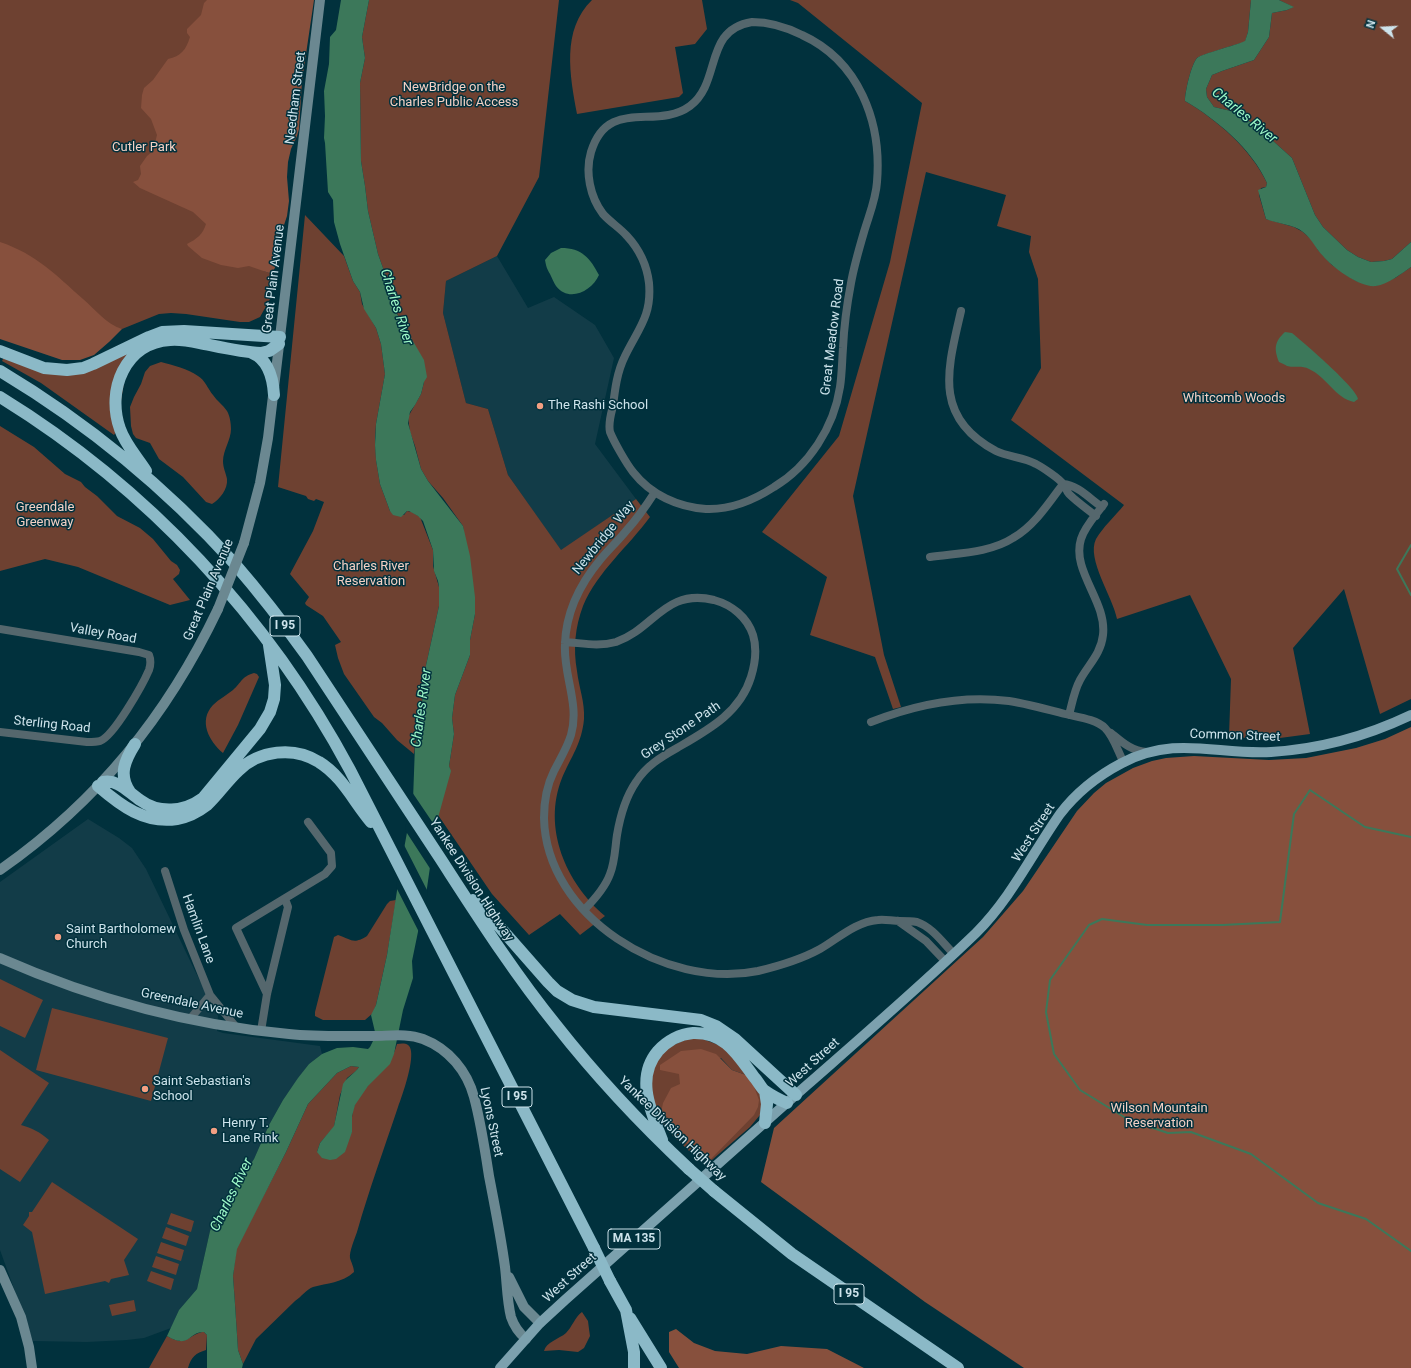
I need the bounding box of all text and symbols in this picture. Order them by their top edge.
north arrow [1363,8,1403,48]
text: N [1364,18,1378,30]
street label: Needham Street [283,51,309,145]
park label: NewBridge on the Charles Public Access [390,80,518,111]
water label: Charles River [1208,85,1280,147]
park label: Cutler Park [112,140,176,156]
street label: Great Plain Avenue [260,224,288,334]
water label: Charles River [376,267,416,347]
street label: Great Meadow Road [818,278,848,396]
park label: Whitcomb Woods [1183,391,1285,407]
place label: The Rashi School [548,398,648,414]
marker: The Rashi School [535,401,545,411]
street label: Newbridge Way [570,498,638,578]
park label: Greendale Greenway [16,500,74,531]
street label: Great Plain Avenue [181,537,237,643]
park label: Charles River Reservation [333,559,409,590]
road number: I 95 [270,616,300,636]
street label: Valley Road [68,620,138,648]
water label: Charles River [408,668,436,748]
street label: Grey Stone Path [638,699,724,763]
street label: Sterling Road [13,713,91,737]
street label: Common Street [1189,727,1281,745]
street label: West Street [1009,801,1059,865]
street label: Yankee Division Highway [425,815,517,945]
street label: Hamlin Lane [178,892,218,966]
place label: Saint Bartholomew Church [66,922,176,953]
marker: Saint Bartholomew Church [53,932,63,942]
street label: Greendale Avenue [139,986,245,1022]
street label: West Street [783,1035,843,1091]
street label: Yankee Division Highway [615,1073,729,1185]
place label: Saint Sebastian's School [153,1074,251,1105]
marker: Saint Sebastian's School [140,1084,150,1094]
street label: Lyons Street [476,1086,506,1158]
road number: I 95 [502,1087,532,1107]
park label: Wilson Mountain Reservation [1110,1101,1208,1132]
place label: Henry T. Lane Rink [222,1116,278,1147]
marker: Henry T. Lane Rink [209,1126,219,1136]
water label: Charles River [207,1156,257,1234]
road number: MA 135 [608,1229,660,1249]
street label: West Street [540,1250,600,1306]
road number: I 95 [834,1284,864,1304]

